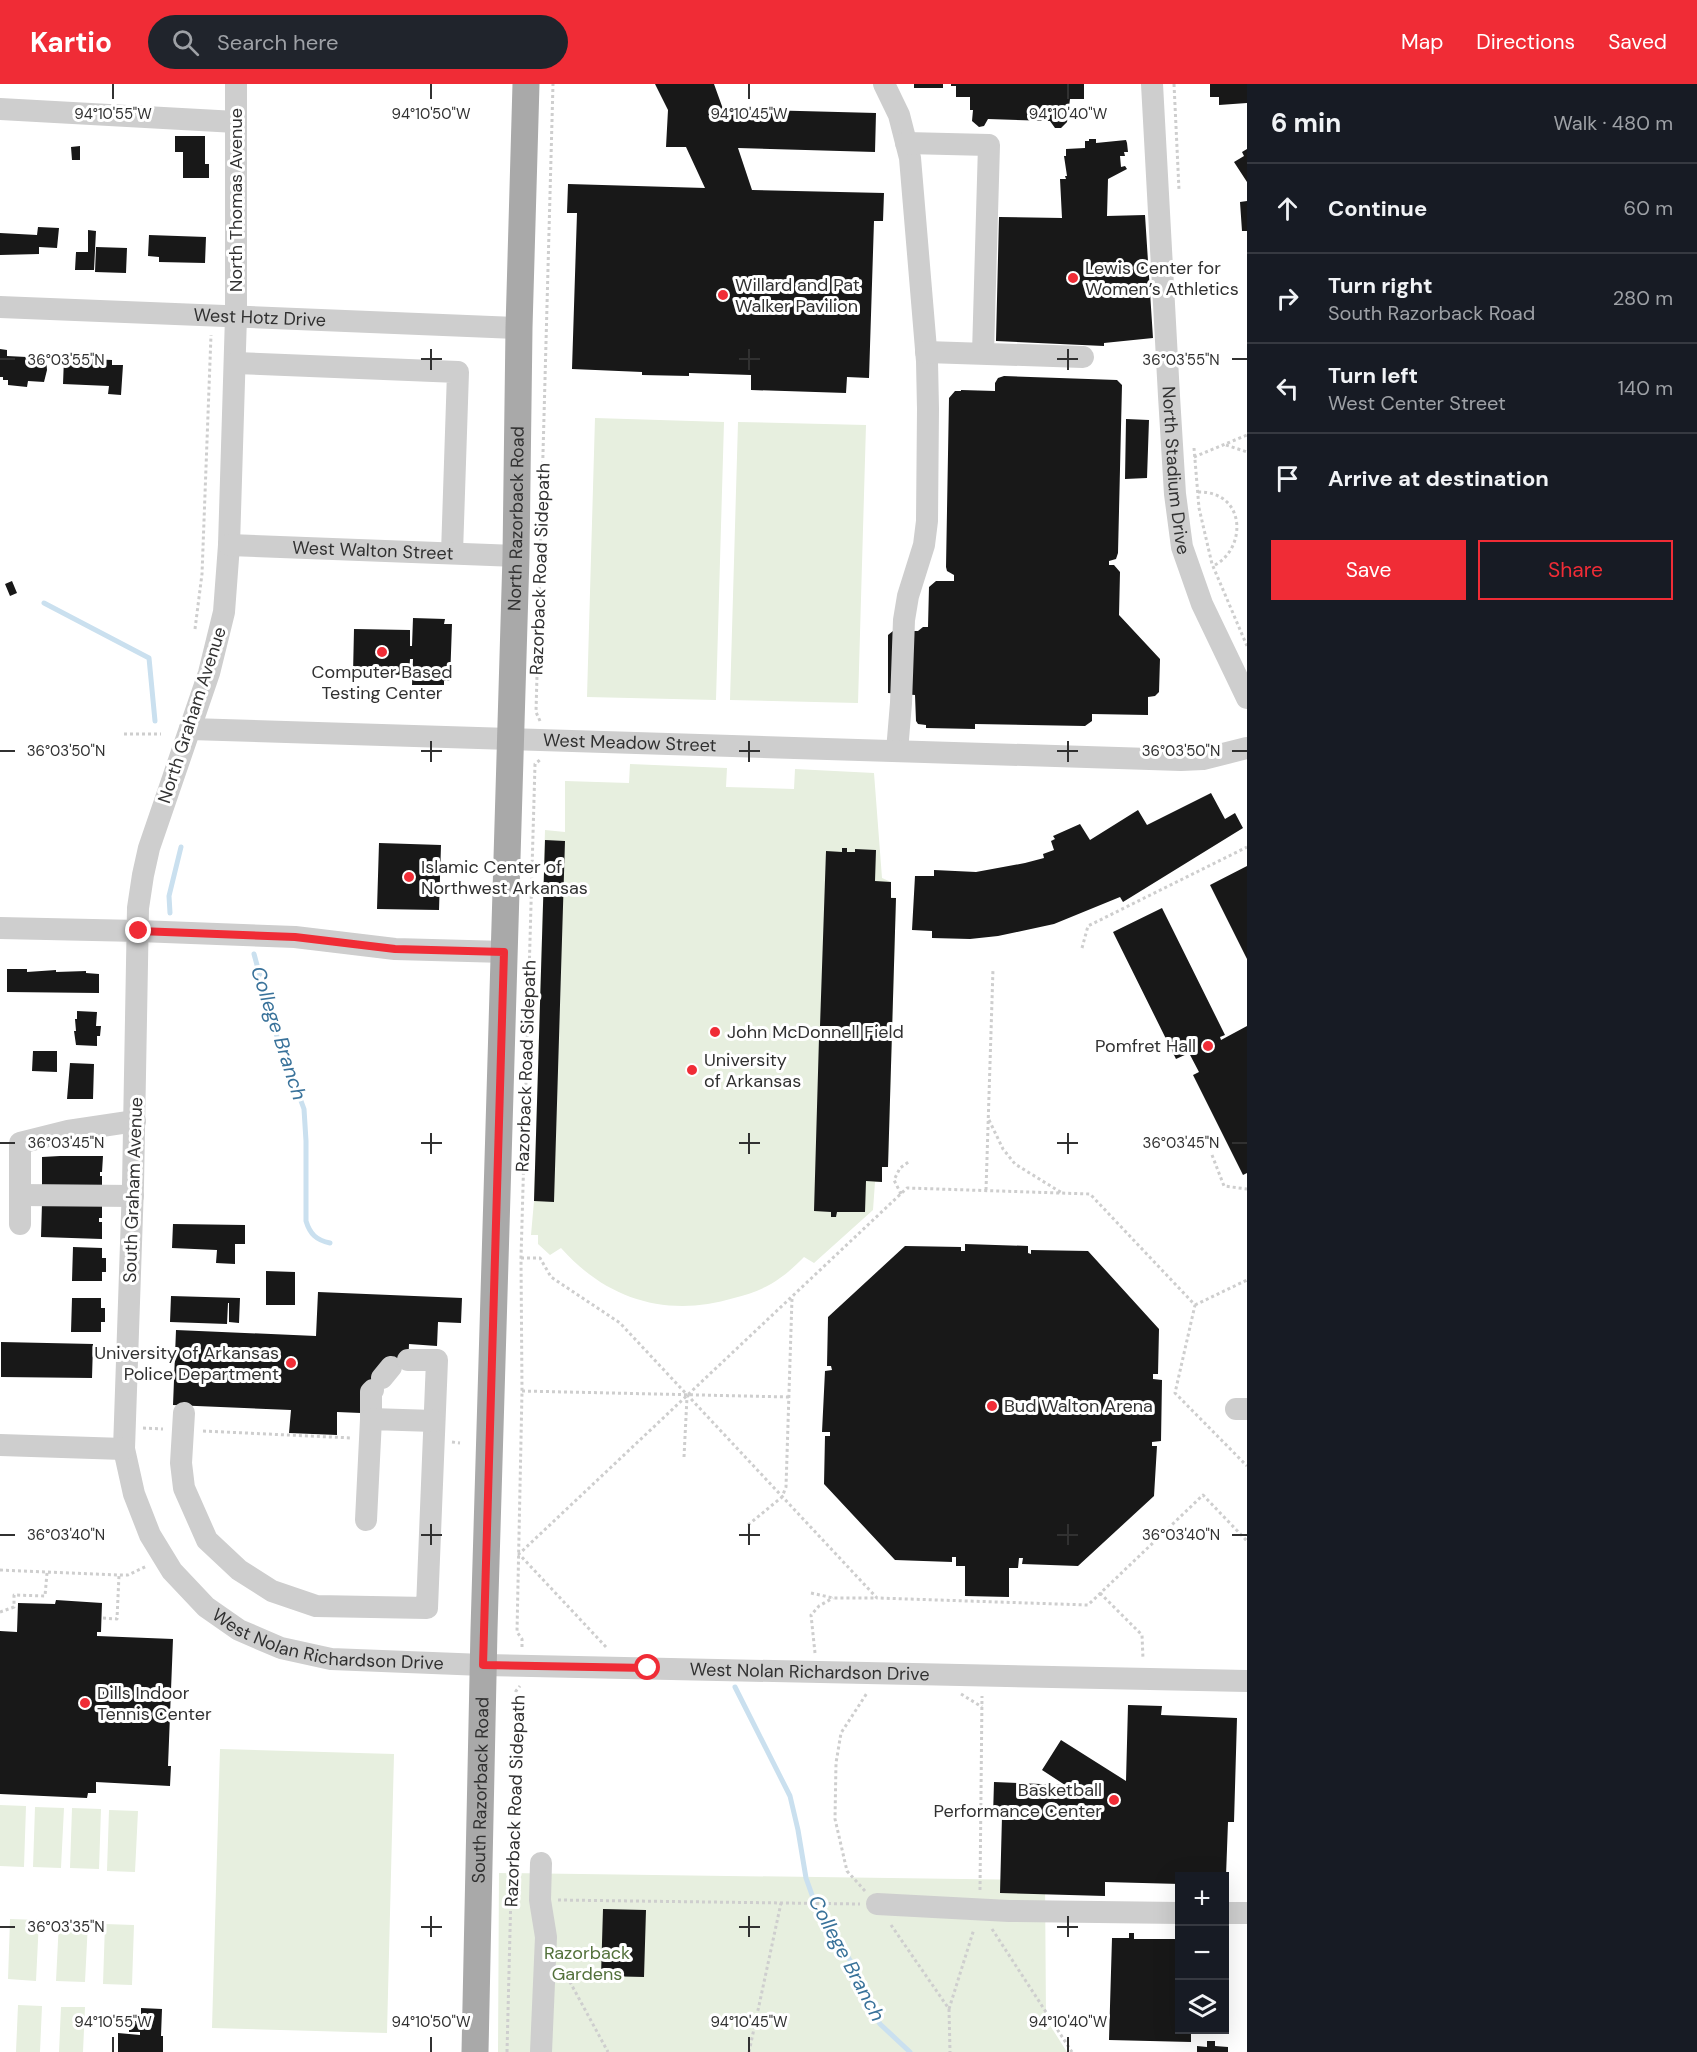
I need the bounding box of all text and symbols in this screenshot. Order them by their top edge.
search box [148,15,568,69]
text: Kartio [30,24,112,61]
icon: search [169,26,202,59]
text: Search here [217,28,338,57]
text: Map [1401,28,1443,56]
text: Directions [1476,28,1575,56]
text: Saved [1608,28,1667,56]
text: 94°10'55"W [74,104,152,124]
text: 94°10'50"W [392,104,471,124]
text: 94°10'45"W [710,104,788,124]
text: 94°10'40"W [1029,104,1108,124]
text: 6 min [1271,106,1341,140]
street label: North Thomas Avenue [224,108,248,292]
text: Walk · 480 m [1553,110,1673,136]
icon: ahead [1271,192,1304,225]
text: Continue [1328,194,1427,223]
text: 60 m [1624,195,1673,221]
place label: Lewis Center for Women’s Athletics [1085,256,1239,301]
marker: Lewis Center for Women’s Athletics [1066,271,1080,285]
text: Turn right [1328,271,1433,300]
place label: Willard and Pat Walker Pavilion [735,273,860,318]
icon: right [1271,282,1304,315]
text: 280 m [1613,285,1673,311]
marker: Willard and Pat Walker Pavilion [716,288,730,302]
text: South Razorback Road [1328,300,1535,326]
street label: West Hotz Drive [193,303,327,332]
text: 36°03'55"N [27,350,105,370]
text: 36°03'55"N [1142,350,1220,370]
text: Turn left [1328,361,1418,390]
icon: left [1271,372,1304,405]
text: 140 m [1618,375,1673,401]
street label: North Stadium Drive [1156,385,1196,558]
text: West Center Street [1328,390,1506,416]
street label: North Razorback Road [502,426,530,611]
icon: arrive [1271,462,1304,495]
street label: Razorback Road Sidepath [524,463,556,675]
text: Arrive at destination [1328,464,1549,493]
street label: West Walton Street [292,535,454,566]
button: Save [1271,540,1466,600]
button: Share [1478,540,1673,600]
street label: North Graham Avenue [152,624,232,806]
marker: Computer Based Testing Center [375,645,389,659]
place label: Computer Based Testing Center [312,660,452,705]
street label: West Meadow Street [543,728,717,757]
text: 36°03'50"N [27,741,105,761]
text: 36°03'50"N [1142,741,1220,761]
place label: Islamic Center of Northwest Arkansas [421,855,588,900]
marker: Islamic Center of Northwest Arkansas [402,870,416,884]
route end [125,917,151,943]
street label: Razorback Road Sidepath [510,960,542,1172]
water label: College Branch [245,963,313,1103]
place label: John McDonnell Field [727,1020,904,1044]
marker: John McDonnell Field [708,1025,722,1039]
place label: Pomfret Hall [1095,1034,1196,1058]
marker: Pomfret Hall [1201,1039,1215,1053]
place label: University of Arkansas [704,1048,801,1093]
marker: University of Arkansas [685,1063,699,1077]
street label: South Graham Avenue [118,1097,148,1283]
text: 36°03'45"N [28,1133,104,1153]
text: 36°03'45"N [1143,1133,1219,1153]
place label: University of Arkansas Police Department [94,1341,279,1386]
marker: University of Arkansas Police Department [284,1356,298,1370]
place label: Bud Walton Arena [1004,1394,1153,1418]
marker: Bud Walton Arena [985,1399,999,1413]
text: 36°03'40"N [27,1525,105,1545]
text: 36°03'40"N [1142,1525,1220,1545]
street label: West Nolan Richardson Drive [207,1603,444,1675]
route start [634,1654,660,1680]
street label: West Nolan Richardson Drive [689,1657,930,1686]
place label: Dills Indoor Tennis Center [97,1681,212,1726]
street label: Razorback Road Sidepath [499,1695,531,1907]
marker: Dills Indoor Tennis Center [78,1696,92,1710]
street label: South Razorback Road [467,1696,495,1884]
place label: Basketball Performance Center [933,1778,1102,1823]
marker: Basketball Performance Center [1107,1793,1121,1807]
map controls [1175,1872,1229,2034]
button: + [1175,1872,1229,1926]
water label: College Branch [803,1890,891,2026]
text: 36°03'35"N [27,1917,105,1937]
button: − [1175,1926,1229,1980]
park label: Razorback Gardens [544,1941,630,1986]
button: layers [1175,1980,1229,2034]
text: 94°10'55"W [74,2012,152,2032]
text: 94°10'50"W [392,2012,471,2032]
text: 94°10'45"W [710,2012,788,2032]
text: 94°10'40"W [1029,2012,1108,2032]

